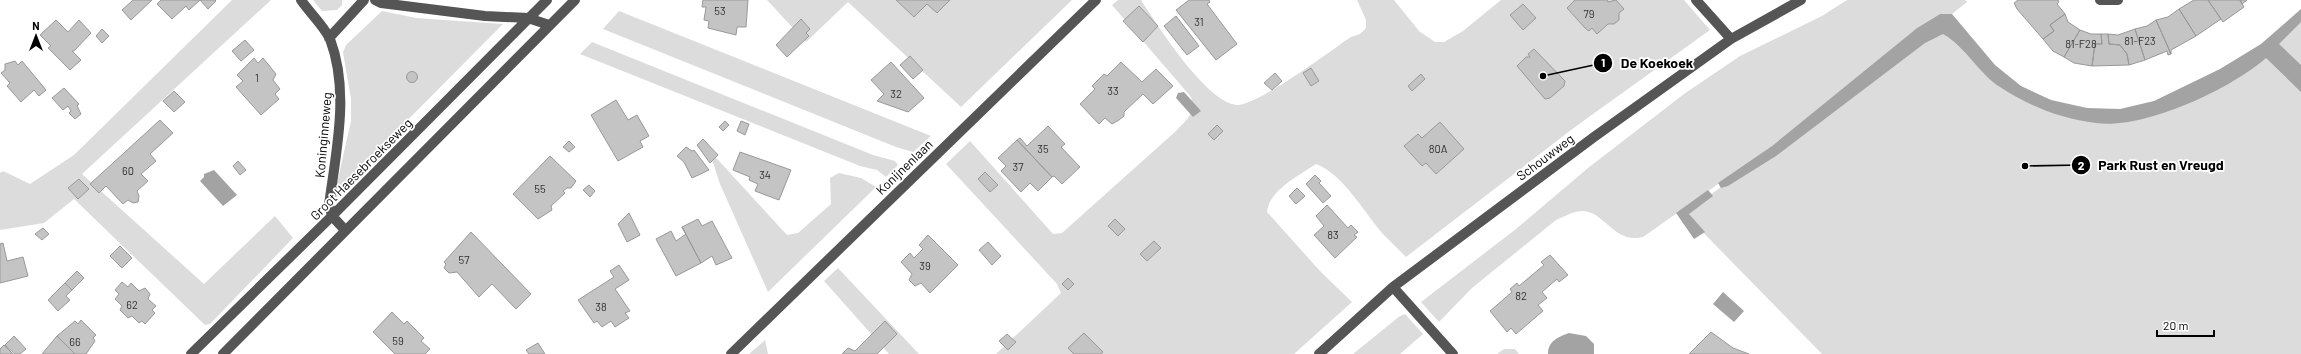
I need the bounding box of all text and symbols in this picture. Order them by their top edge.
house number: 53 [714,4,726,17]
house number: 79 [1584,7,1595,20]
house number: 31 [1194,15,1204,28]
north arrow [16,16,56,56]
text: N [32,19,40,32]
house number: 81-F23 [2124,34,2156,47]
house number: 81-F28 [2065,37,2097,50]
callout: De Koekoek [1593,50,1701,76]
text: De Koekoek [1621,54,1694,71]
text: 1 [1601,55,1605,69]
house number: 1 [255,71,259,84]
house number: 33 [1107,84,1119,97]
house number: 32 [890,87,902,100]
street label: Koninginneweg [311,91,335,179]
street label: Groot Haesebroekseweg [307,115,415,223]
street label: Schouwweg [1513,130,1577,184]
street label: Konijnenlaan [872,136,936,198]
house number: 35 [1037,142,1049,155]
house number: 80A [1429,142,1448,155]
callout: Park Rust en Vreugd [2071,152,2232,178]
text: Park Rust en Vreugd [2098,156,2224,173]
text: 2 [2078,158,2085,172]
house number: 37 [1013,160,1023,173]
house number: 60 [122,164,134,177]
house number: 34 [759,168,771,181]
house number: 55 [534,182,546,195]
house number: 83 [1327,228,1339,241]
house number: 57 [459,253,469,266]
house number: 39 [919,259,931,272]
house number: 82 [1515,289,1527,302]
house number: 62 [126,298,138,311]
house number: 38 [595,300,607,313]
scale bar [2157,312,2214,338]
text: 20 m [2163,318,2189,332]
house number: 59 [392,334,404,347]
house number: 66 [69,335,81,348]

